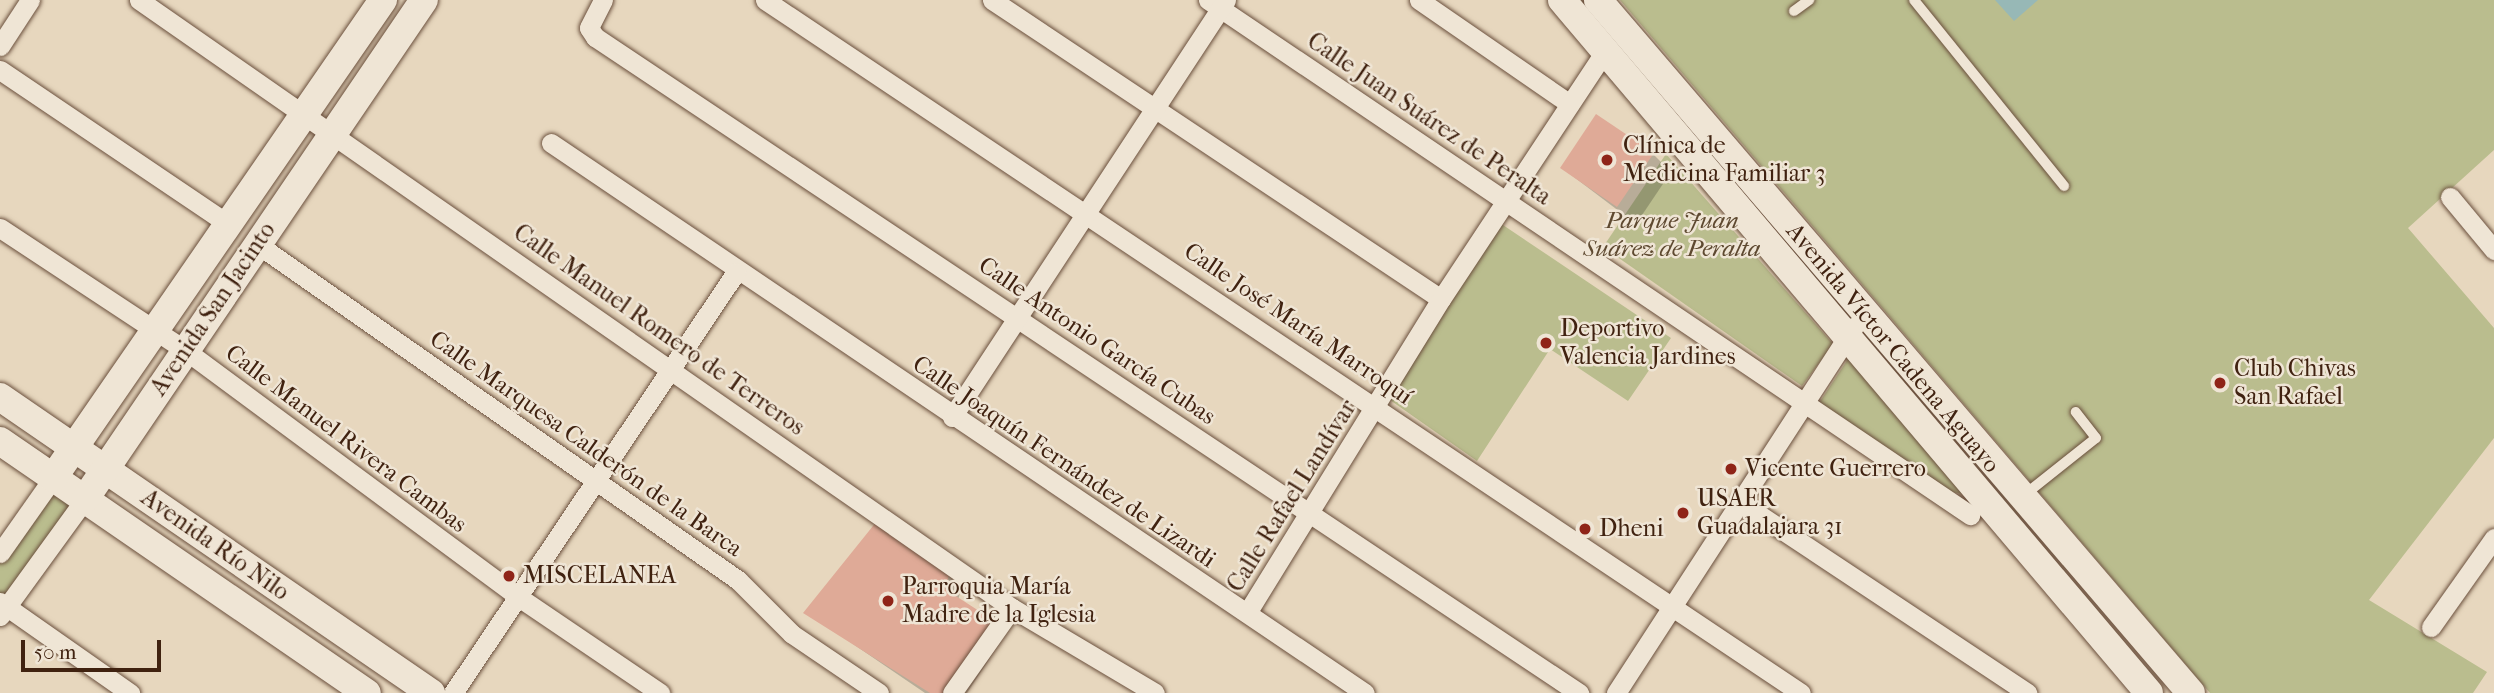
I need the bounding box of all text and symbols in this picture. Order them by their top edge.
street label: Calle Juan Suárez de Peralta [1302,27,1556,211]
place label: Clínica de Medicina Familiar 3 [1623,132,1825,188]
marker: Clínica de Medicina Familiar 3 [1597,150,1617,170]
park label: Parque Juan Suárez de Peralta [1583,207,1761,263]
street label: Avenida San Jacinto [144,217,282,401]
street label: Avenida Víctor Cadena Aguayo [1780,217,2006,479]
street label: Calle Manuel Romero de Terreros [508,218,810,442]
street label: Calle José María Marroquí [1178,237,1418,411]
street label: Calle Antonio García Cubas [973,251,1221,431]
place label: Deportivo Valencia Jardines [1560,315,1736,371]
street label: Calle Marquesa Calderón de la Barca [424,325,748,563]
marker: Deportivo Valencia Jardines [1538,335,1554,351]
street label: Calle Manuel Rivera Cambas [220,339,472,539]
street label: Calle Joaquín Fernández de Lizardi [907,350,1221,574]
place label: Club Chivas San Rafael [2234,355,2356,411]
marker: Club Chivas San Rafael [2212,375,2228,391]
street label: Calle Rafael Landívar [1221,395,1363,597]
place label: Vicente Guerrero [1745,455,1926,483]
marker: Vicente Guerrero [1723,461,1739,477]
street label: Avenida Río Nilo [136,483,294,607]
place label: USAER Guadalajara 31 [1697,485,1843,541]
marker: USAER Guadalajara 31 [1675,505,1691,521]
place label: Dheni [1599,515,1664,543]
marker: Dheni [1577,521,1593,537]
place label: MISCELANEA [523,562,676,590]
marker: MISCELANEA [501,568,517,584]
place label: Parroquia María Madre de la Iglesia [902,573,1096,629]
marker: Parroquia María Madre de la Iglesia [880,593,896,609]
scale bar [24,626,164,670]
text: 50 m [34,640,77,664]

